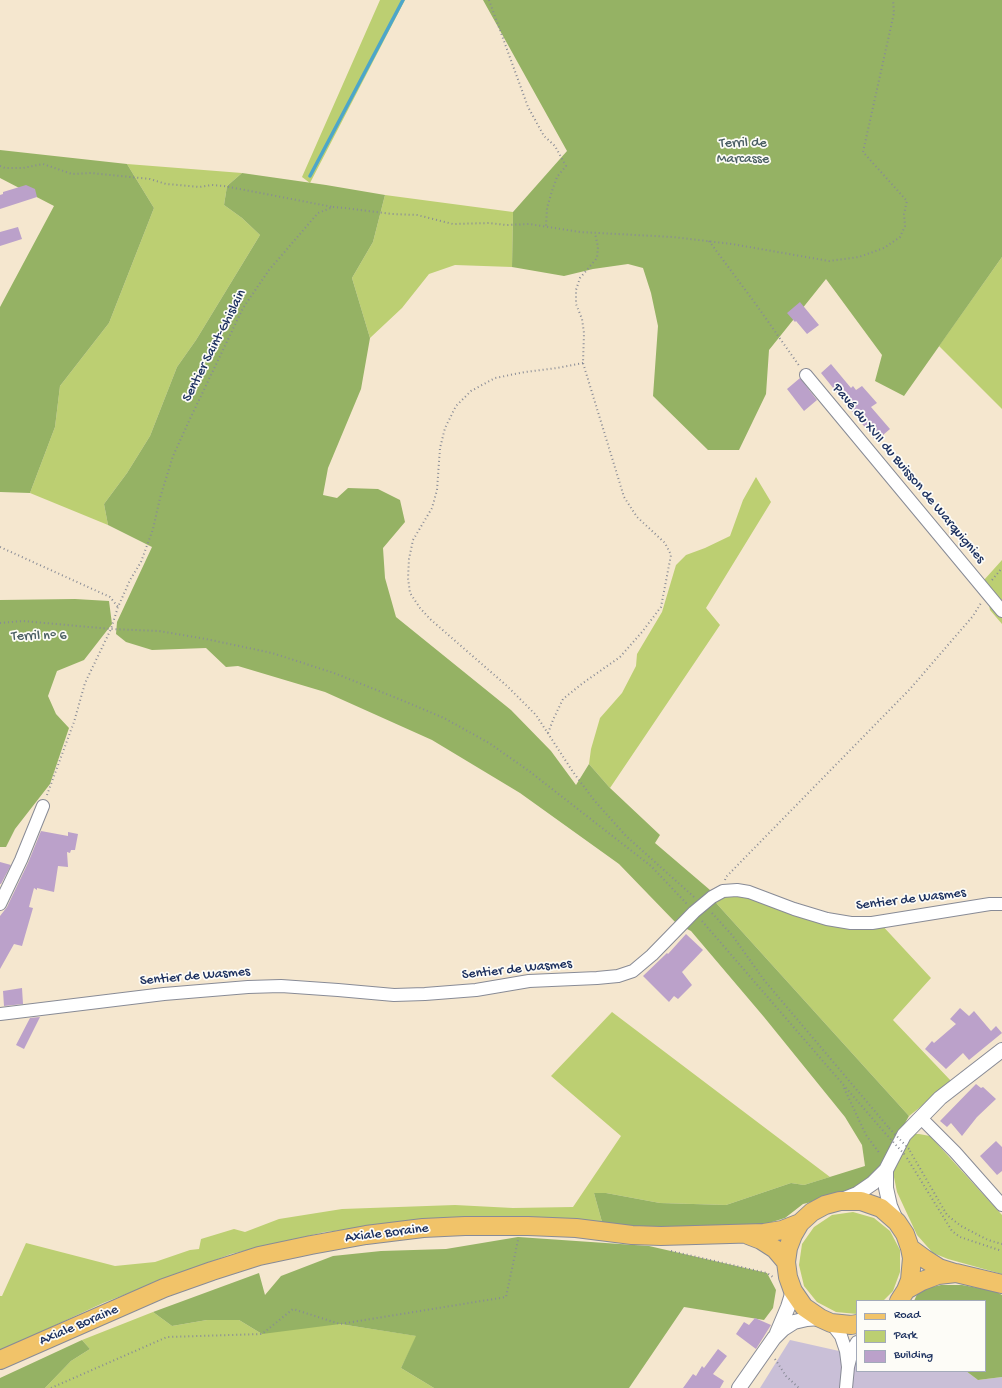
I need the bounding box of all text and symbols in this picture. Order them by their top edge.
park label: Terril de Marcasse [717,136,769,168]
street label: Sentier Saint-Ghislain [179,287,251,405]
street label: Pavé du XVII du Buisson de Warquignies [828,381,988,567]
park label: Terril n° 6 [11,629,67,645]
street label: Sentier de Wasmes [855,885,967,915]
street label: Sentier de Wasmes [461,956,573,984]
street label: Sentier de Wasmes [139,964,251,990]
street label: Axiale Boraine [344,1221,430,1247]
legend [856,1300,986,1372]
street label: Axiale Boraine [37,1302,121,1350]
text: Road [894,1309,920,1323]
text: Park [894,1329,917,1343]
text: Building [894,1349,933,1363]

